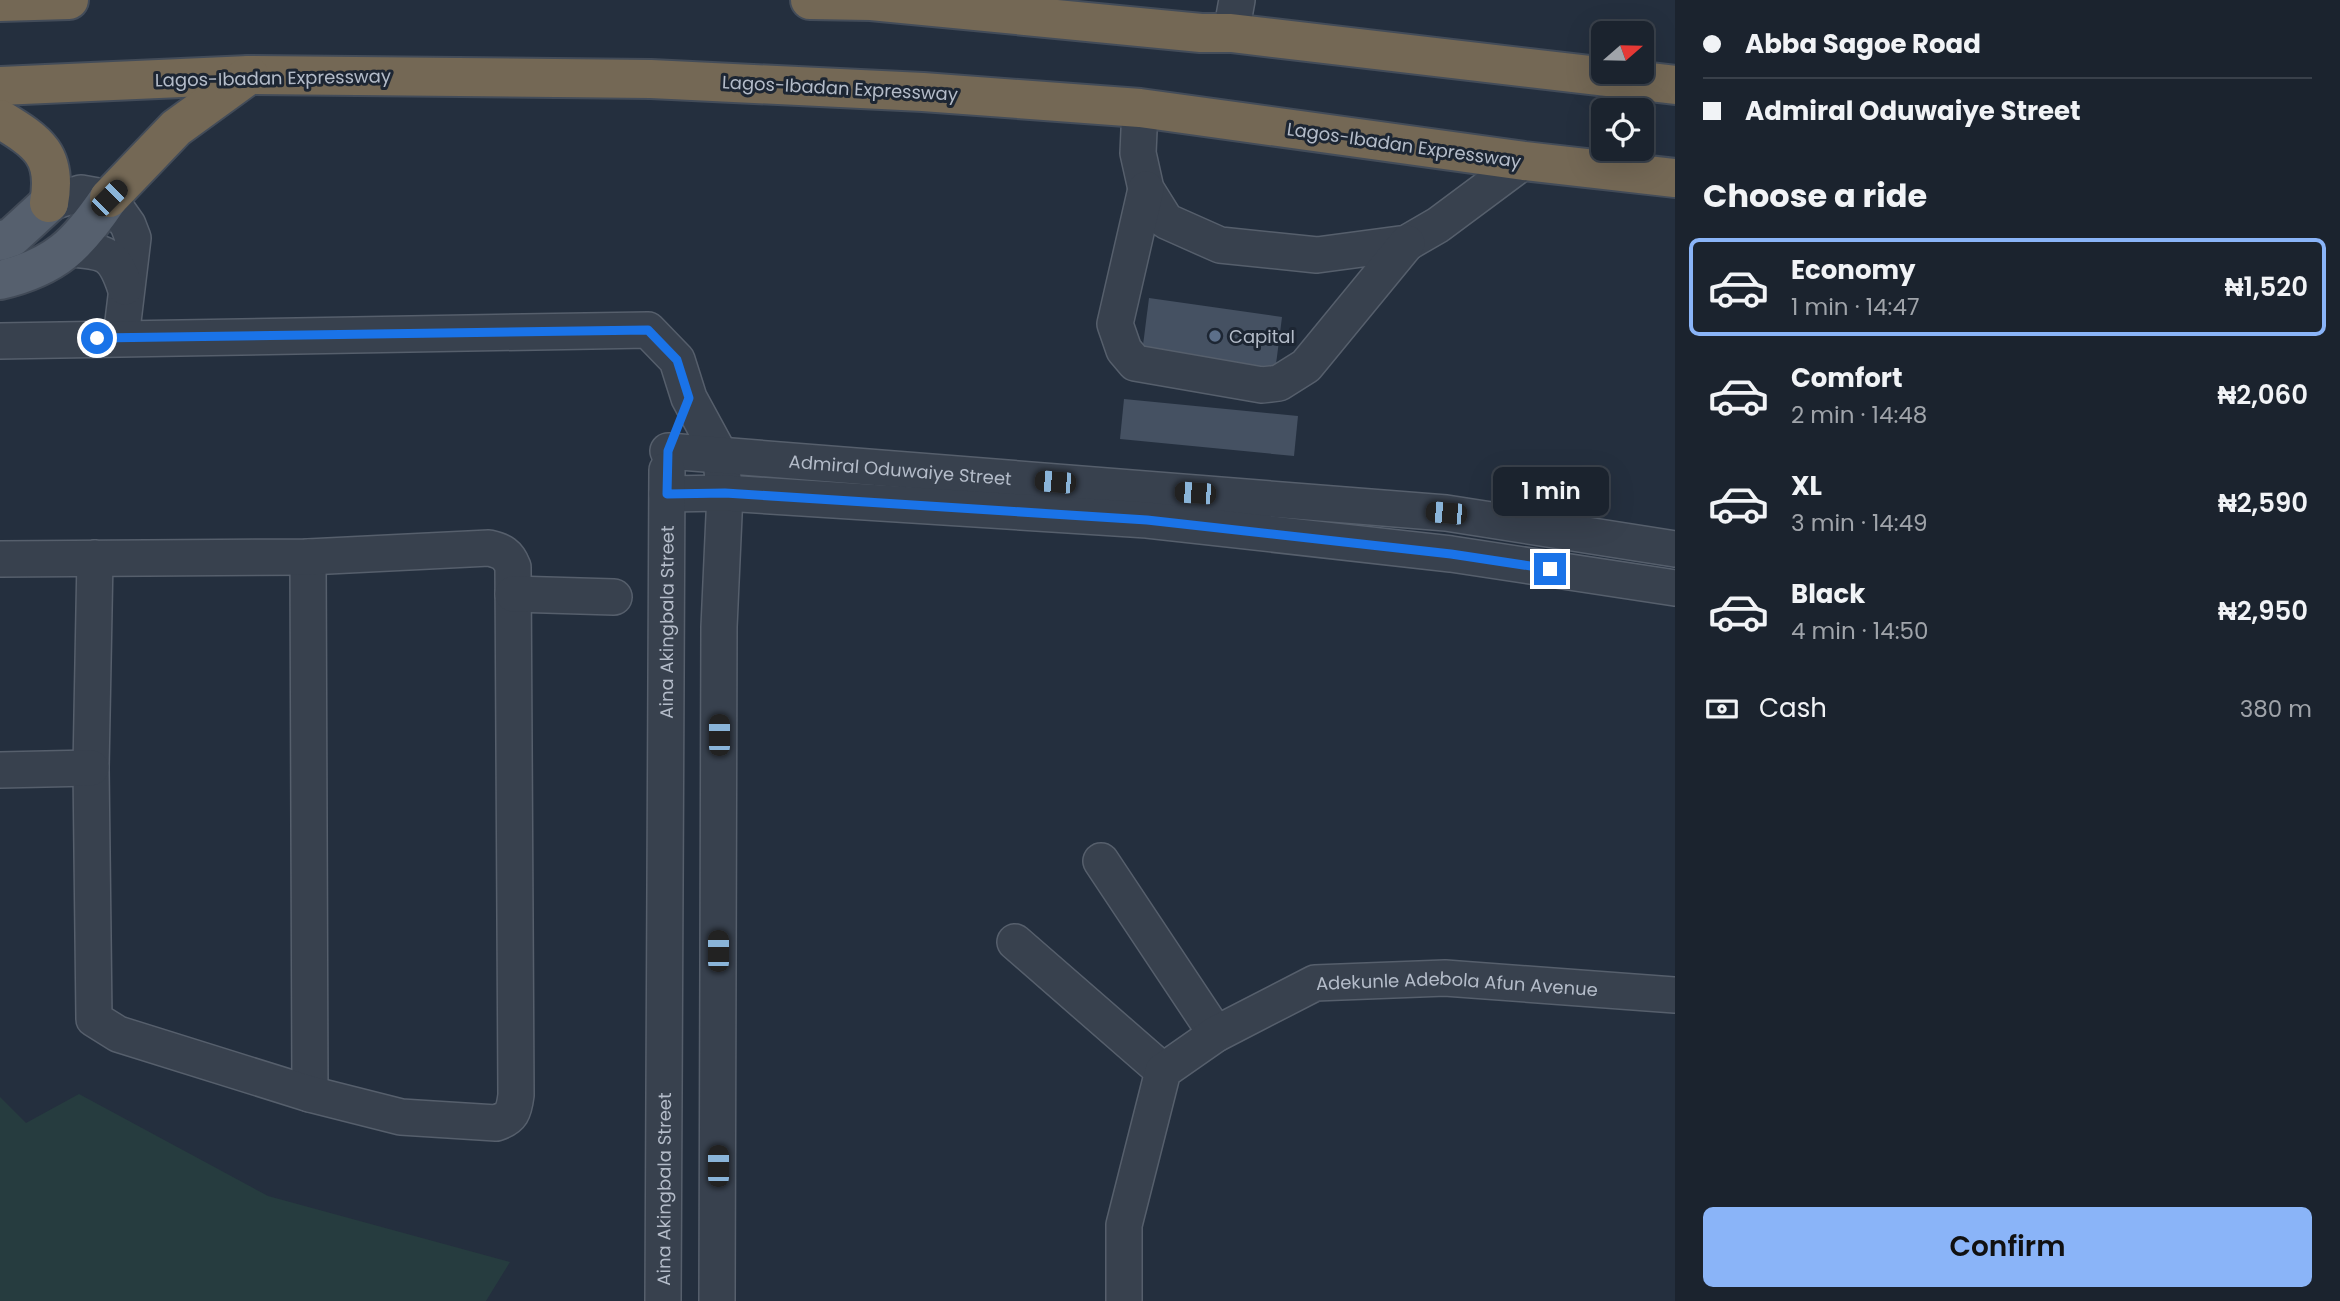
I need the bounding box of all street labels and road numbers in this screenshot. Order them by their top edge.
street label: Lagos-Ibadan Expressway [155,63,391,93]
street label: Lagos-Ibadan Expressway [721,69,959,107]
street label: Lagos-Ibadan Expressway [1285,116,1523,174]
street label: Admiral Oduwaiye Street [788,448,1013,491]
street label: Aina Akingbala Street [653,525,679,719]
street label: Adekunle Adebola Afun Avenue [1315,965,1599,1002]
street label: Aina Akingbala Street [651,1092,677,1286]

